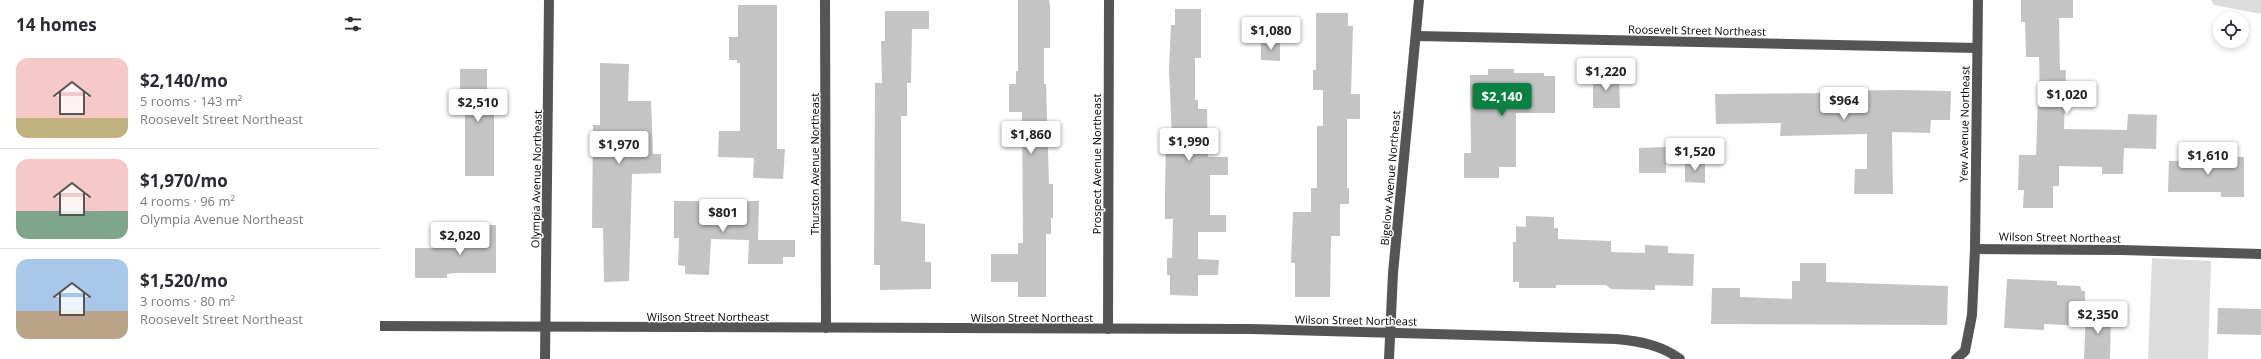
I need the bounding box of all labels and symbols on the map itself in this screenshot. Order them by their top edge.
pin: $1,080 [1238,17,1304,51]
street label: Roosevelt Street Northeast [1628,21,1766,39]
pin: $1,220 [1573,58,1639,92]
street label: Yew Avenue Northeast [1955,66,1973,182]
pin: $1,020 [2034,81,2100,115]
pin: $2,140 [1469,83,1535,117]
pin: $964 [1820,87,1868,121]
pin: $2,510 [445,89,511,123]
street label: Thurston Avenue Northeast [807,93,822,235]
street label: Prospect Avenue Northeast [1089,94,1104,234]
street label: Olympia Avenue Northeast [527,110,545,248]
street label: Bigelow Avenue Northeast [1377,110,1403,246]
pin: $1,860 [998,121,1064,155]
pin: $1,990 [1156,128,1222,162]
pin: $1,970 [586,131,652,165]
pin: $1,520 [1662,138,1728,172]
pin: $1,610 [2175,142,2241,176]
pin: $801 [699,199,747,233]
pin: $2,020 [427,222,493,256]
street label: Wilson Street Northeast [1999,228,2121,246]
pin: $2,350 [2065,301,2131,335]
street label: Wilson Street Northeast [647,309,769,324]
street label: Wilson Street Northeast [971,310,1093,325]
street label: Wilson Street Northeast [1295,311,1417,329]

